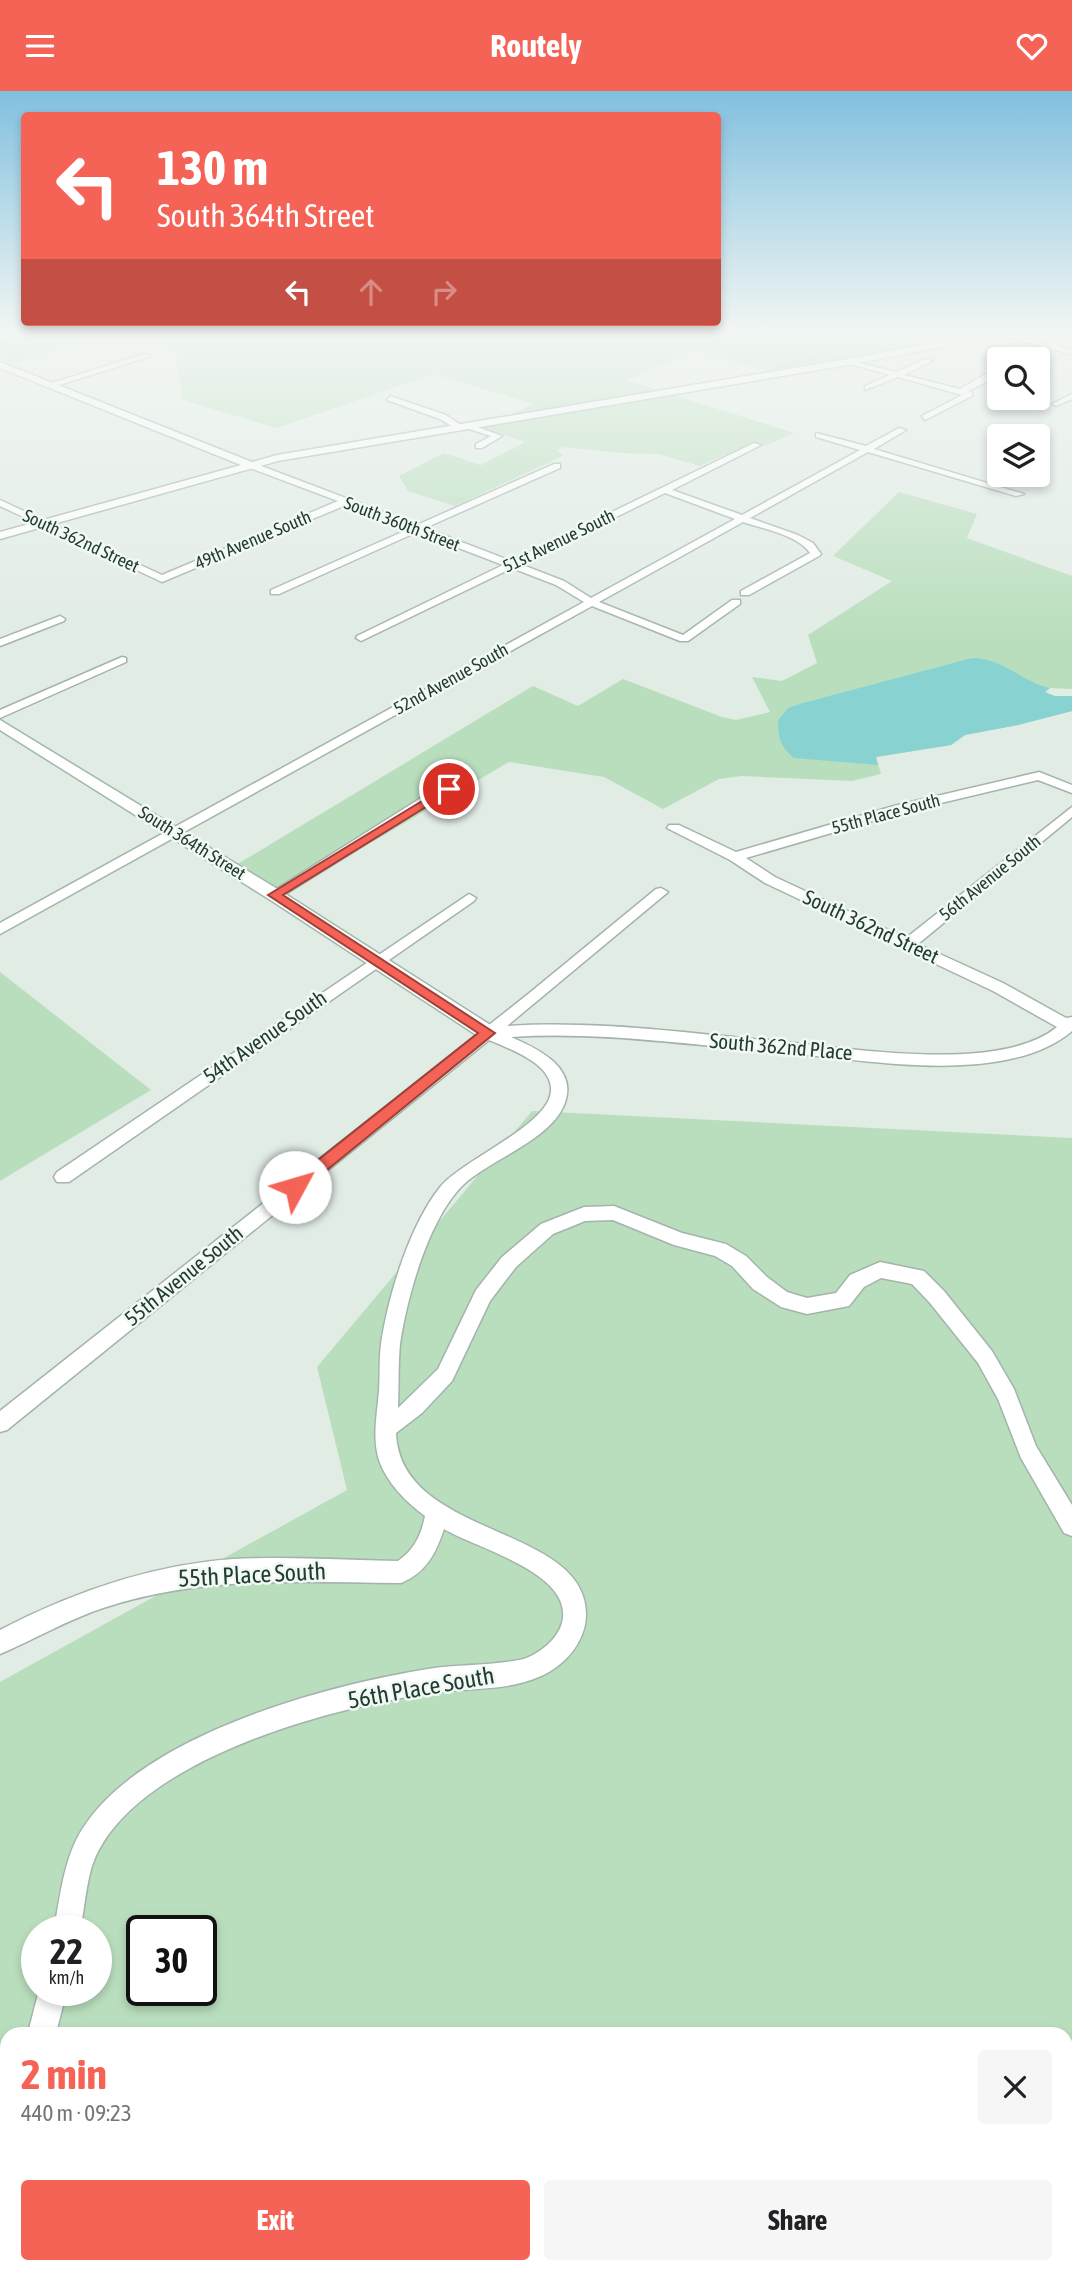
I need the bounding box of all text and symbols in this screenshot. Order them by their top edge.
icon: menu [21,27,59,65]
text: Routely [490,27,582,64]
icon: heart [1013,27,1051,65]
text: 130 m [157,139,268,195]
icon: left [42,140,133,231]
text: South 364th Street [157,197,375,234]
icon: left [279,273,317,311]
icon: ahead [352,273,390,311]
icon: right [425,273,463,311]
map controls [987,347,1050,487]
button: search [987,347,1050,410]
button: layers [987,424,1050,487]
street label: South 360th Street [341,492,463,555]
street label: South 362nd Street [20,504,143,577]
street label: 51st Avenue South [499,504,618,577]
street label: 49th Avenue South [192,506,314,573]
street label: 52nd Avenue South [390,638,512,719]
pin [419,759,479,819]
icon: arrive [430,770,468,808]
street label: 55th Place South [829,789,942,838]
street label: South 364th Street [135,801,250,884]
street label: 56th Avenue South [935,830,1045,925]
street label: South 362nd Street [800,884,943,968]
street label: 54th Avenue South [198,985,331,1088]
street label: South 362nd Place [709,1028,854,1064]
position arrow [258,1150,332,1224]
street label: 55th Avenue South [120,1220,247,1330]
street label: 55th Place South [177,1557,327,1592]
street label: 56th Place South [346,1661,496,1714]
speed limit sign: 30 [126,1915,217,2006]
text: 22 [50,1931,83,1971]
text: km/h [49,1967,84,1988]
text: 2 min [21,2050,107,2098]
button: close [978,2050,1052,2124]
text: 440 m · 09:23 [21,2100,132,2126]
button: Exit [21,2180,530,2260]
button: Share [544,2180,1052,2260]

